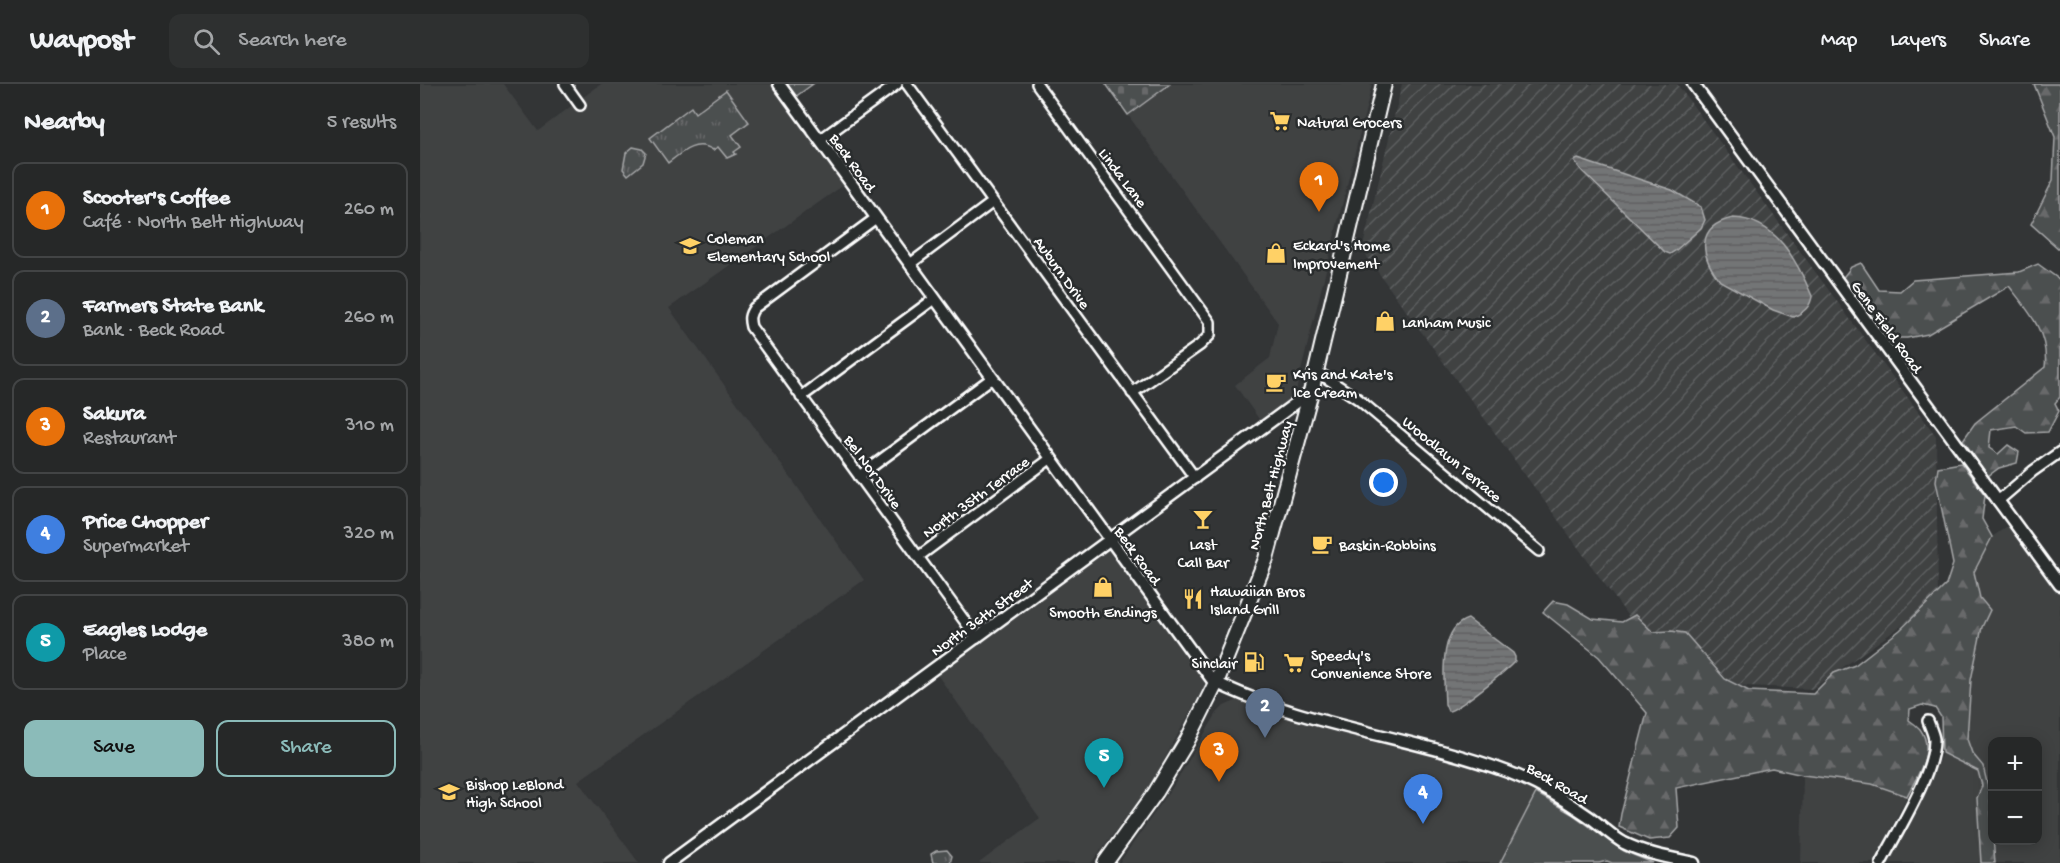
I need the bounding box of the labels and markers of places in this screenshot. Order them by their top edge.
supermarket icon: Natural Grocers [1268,109,1292,133]
place label: Natural Grocers [1297,115,1403,134]
pin: 1 [1300,162,1338,212]
place label: Coleman Elementary School [707,231,830,268]
school or university icon: Coleman Elementary School [678,234,702,258]
place label: Eckard's Home Improvement [1293,238,1391,275]
shop icon: Eckard's Home Improvement [1264,241,1288,265]
shop icon: Lanham Music [1373,309,1397,333]
place label: Lanham Music [1402,315,1491,334]
place label: Kris and Kate's Ice Cream [1293,367,1394,404]
cafe icon: Kris and Kate's Ice Cream [1264,370,1288,394]
bar icon: Last Call Bar [1191,507,1215,531]
cafe icon: Baskin-Robbins [1310,532,1334,556]
place label: Last Call Bar [1177,537,1230,574]
place label: Baskin-Robbins [1338,538,1437,557]
shop icon: Smooth Endings [1091,575,1115,599]
place label: Hawaiian Bros Island Grill [1210,584,1306,621]
restaurant icon: Hawaiian Bros Island Grill [1181,587,1205,611]
place label: Smooth Endings [1049,605,1158,624]
place label: Speedy's Convenience Store [1311,648,1432,685]
fuel station icon: Sinclair [1242,650,1266,674]
supermarket icon: Speedy's Convenience Store [1282,651,1306,675]
place label: Sinclair [1192,656,1238,675]
pin: 2 [1246,688,1284,738]
pin: 3 [1200,732,1238,782]
pin: 5 [1084,738,1124,788]
pin: 4 [1404,774,1442,824]
place label: Bishop LeBlond High School [465,777,565,814]
school or university icon: Bishop LeBlond High School [437,780,461,804]

